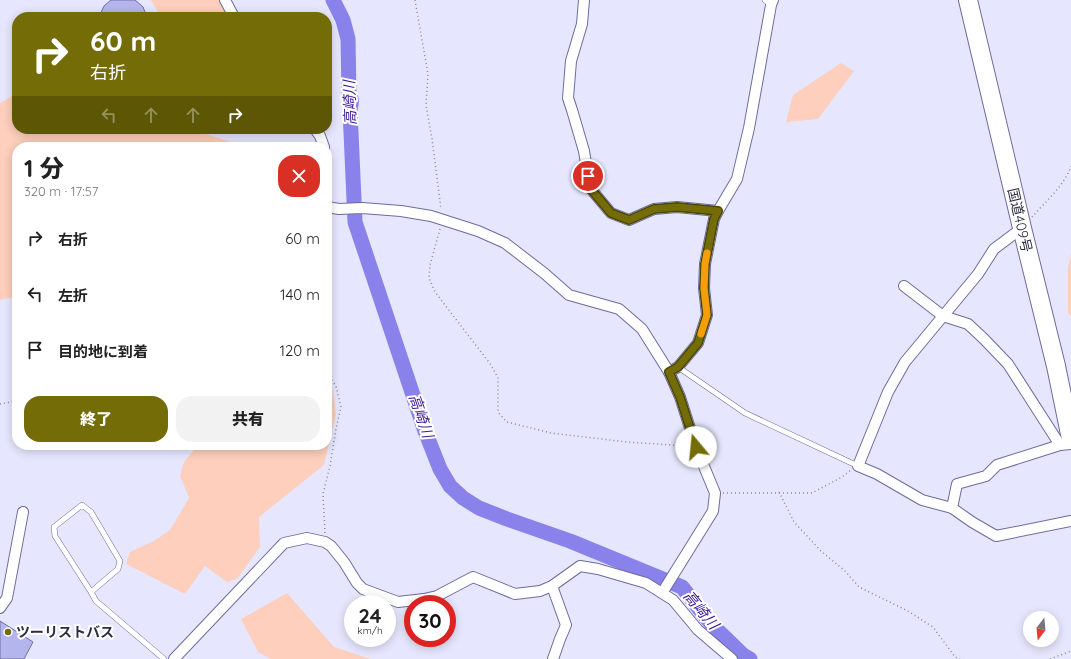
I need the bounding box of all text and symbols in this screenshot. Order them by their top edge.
text: 60 m [90,23,156,58]
icon: right [24,28,76,80]
text: 右折 [90,61,126,84]
water label: 高崎川 [339,78,360,126]
icon: left [98,104,120,126]
icon: ahead [140,104,162,126]
icon: ahead [182,104,204,126]
icon: right [224,104,246,126]
text: 1 分 [24,153,64,183]
button: close [278,155,320,197]
pin [571,159,605,193]
icon: arrive [577,165,599,187]
text: 320 m · 17:57 [24,183,98,199]
street label: 国道409号 [1004,186,1036,254]
icon: right [24,227,46,249]
text: 60 m [285,229,320,248]
text: 右折 [58,230,88,249]
icon: left [24,283,46,305]
text: 140 m [280,285,320,304]
text: 左折 [58,286,88,305]
icon: arrive [24,339,46,361]
text: 120 m [279,341,320,360]
text: 目的地に到着 [58,342,148,361]
water label: 高崎川 [405,391,438,442]
button: 終了 [24,396,168,442]
button: 共有 [176,396,320,442]
position arrow [675,426,717,468]
water label: 高崎川 [680,586,724,635]
speed limit sign: 30 [404,595,456,647]
text: 24 [358,603,382,628]
north arrow [1023,611,1059,647]
map controls [1023,611,1059,647]
place label: ツーリストバス [16,623,114,641]
text: km/h [357,624,383,637]
marker: ツーリストバス [3,627,13,637]

